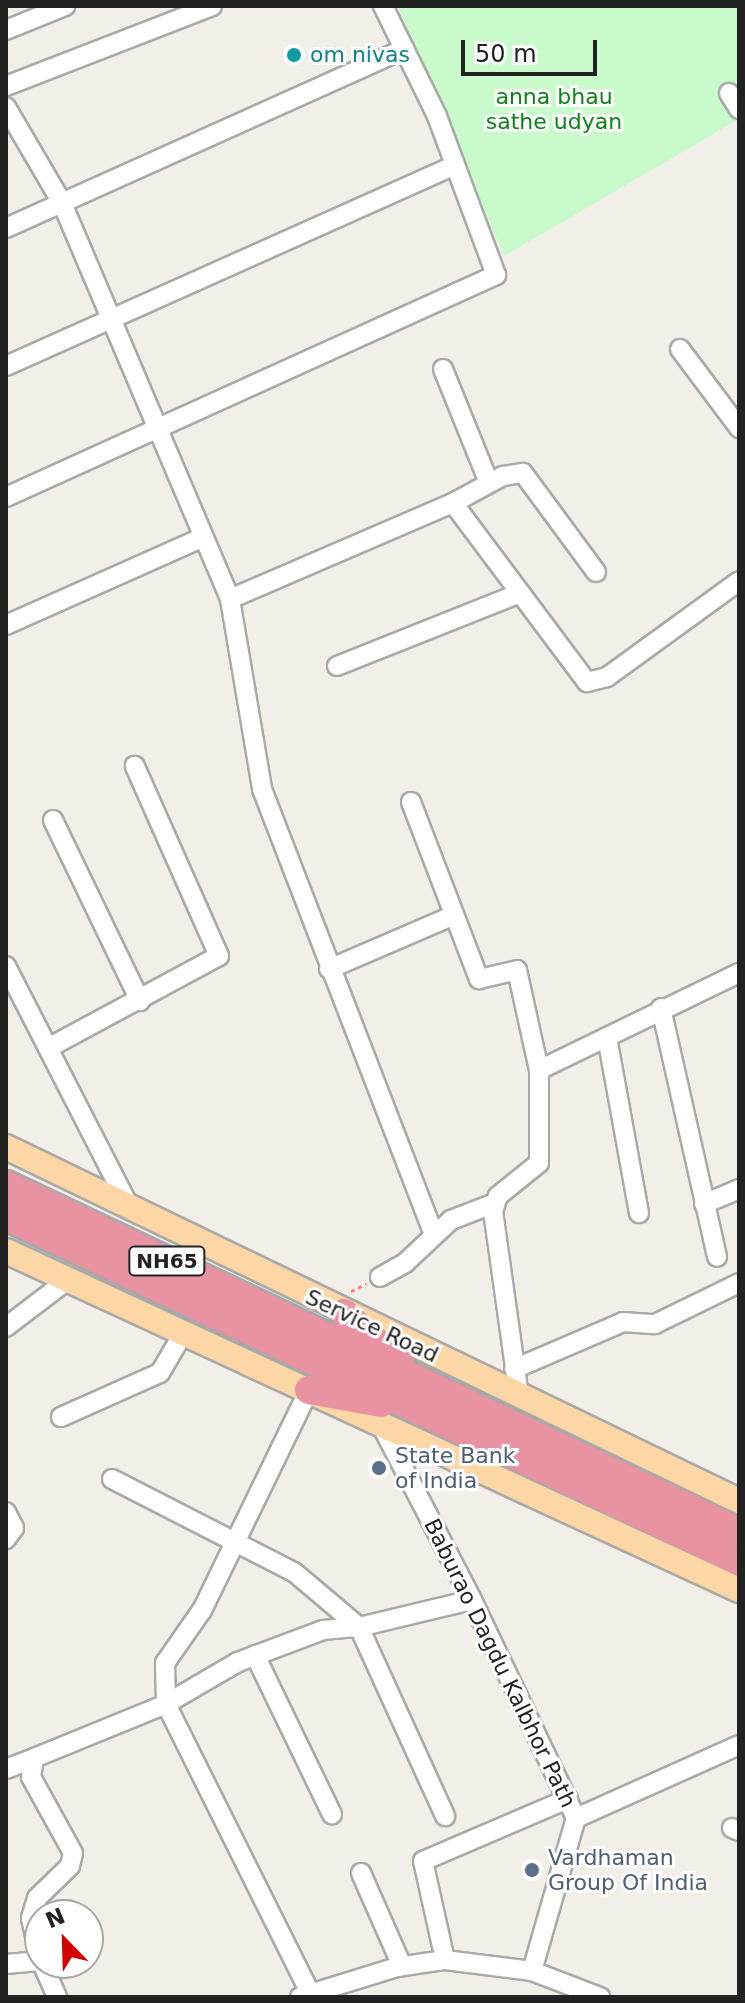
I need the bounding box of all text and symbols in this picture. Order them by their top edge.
scale bar [465,24,601,74]
text: 50 m [475,40,537,68]
place label: om nivas [310,42,410,68]
marker: om nivas [285,46,303,64]
park label: anna bhau sathe udyan [486,83,622,134]
road number: NH65 [127,1245,207,1277]
street label: Service Road [301,1284,443,1368]
place label: State Bank of India [395,1442,515,1494]
marker: State Bank of India [370,1459,388,1477]
street label: Baburao Dagdu Kalbhor Path [418,1514,582,1812]
place label: Vardhaman Group Of India [548,1844,708,1896]
marker: Vardhaman Group Of India [523,1861,541,1879]
north arrow [24,1899,104,1979]
text: N [42,1903,69,1933]

